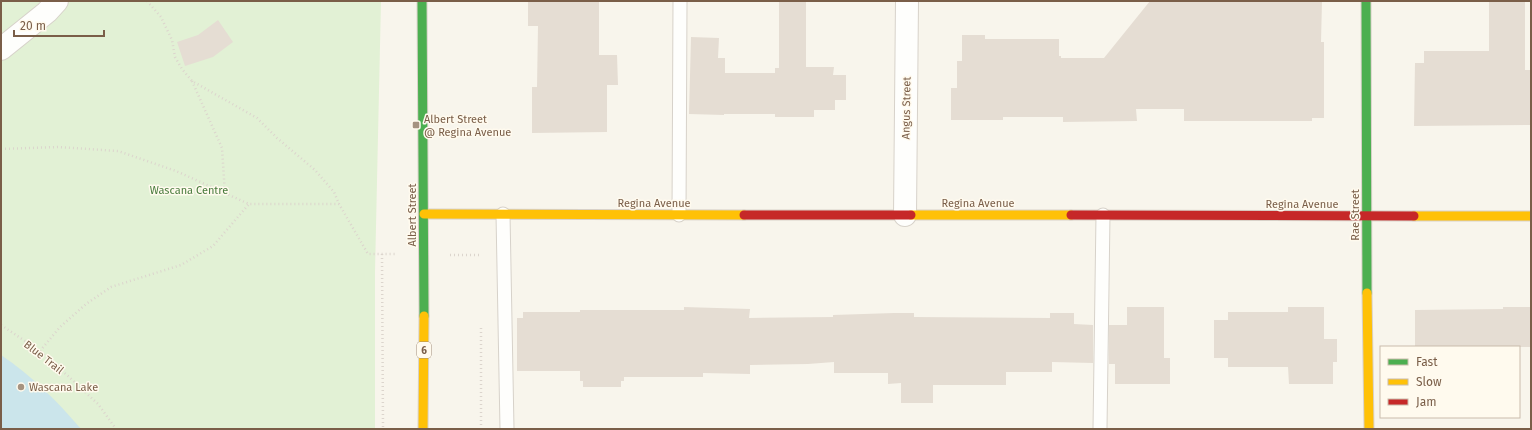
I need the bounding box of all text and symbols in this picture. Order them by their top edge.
scale bar [14,12,104,38]
text: 20 m [20,19,46,33]
street label: Angus Street [899,77,914,139]
place label: Albert Street @ Regina Avenue [424,113,511,139]
marker: Albert Street @ Regina Avenue [411,120,421,130]
street label: Albert Street [406,183,419,247]
park label: Wascana Centre [150,184,228,197]
street label: Rae Street [1349,189,1362,241]
street label: Regina Avenue [617,197,691,210]
street label: Regina Avenue [941,197,1015,210]
street label: Regina Avenue [1265,198,1339,211]
street label: Blue Trail [21,338,66,377]
road number: 6 [417,342,431,358]
legend [1380,346,1520,418]
text: Fast [1416,355,1438,369]
text: Slow [1416,375,1442,389]
place label: Wascana Lake [29,381,98,394]
marker: Wascana Lake [16,382,26,392]
text: Jam [1416,395,1436,409]

